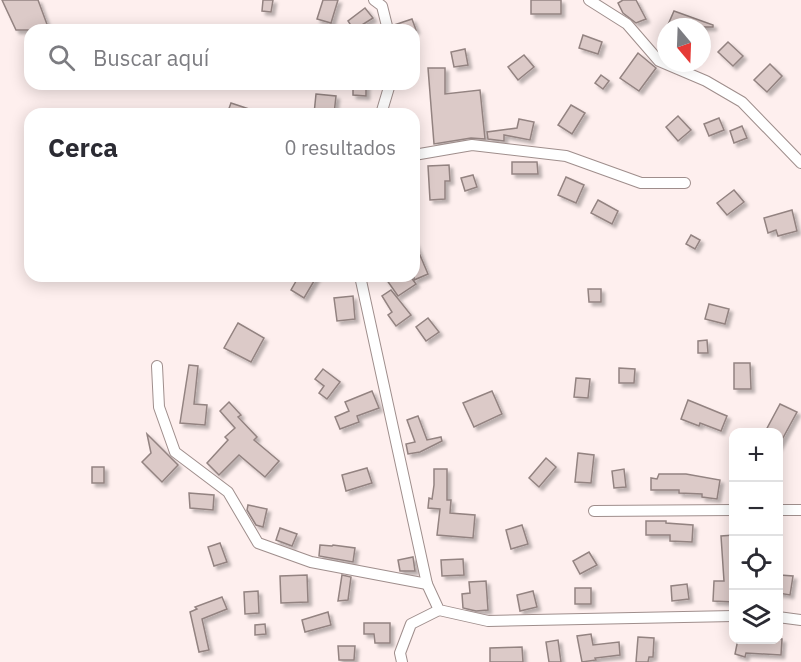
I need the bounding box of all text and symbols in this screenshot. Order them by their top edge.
north arrow [657,18,711,72]
search box [24,24,420,90]
icon: search [45,41,78,74]
text: Buscar aquí [93,43,209,72]
text: Cerca [48,130,118,164]
text: 0 resultados [284,134,396,161]
map controls [729,428,783,644]
button: + [729,428,783,482]
button: − [729,482,783,536]
button: locate [729,536,783,590]
button: layers [729,590,783,644]

